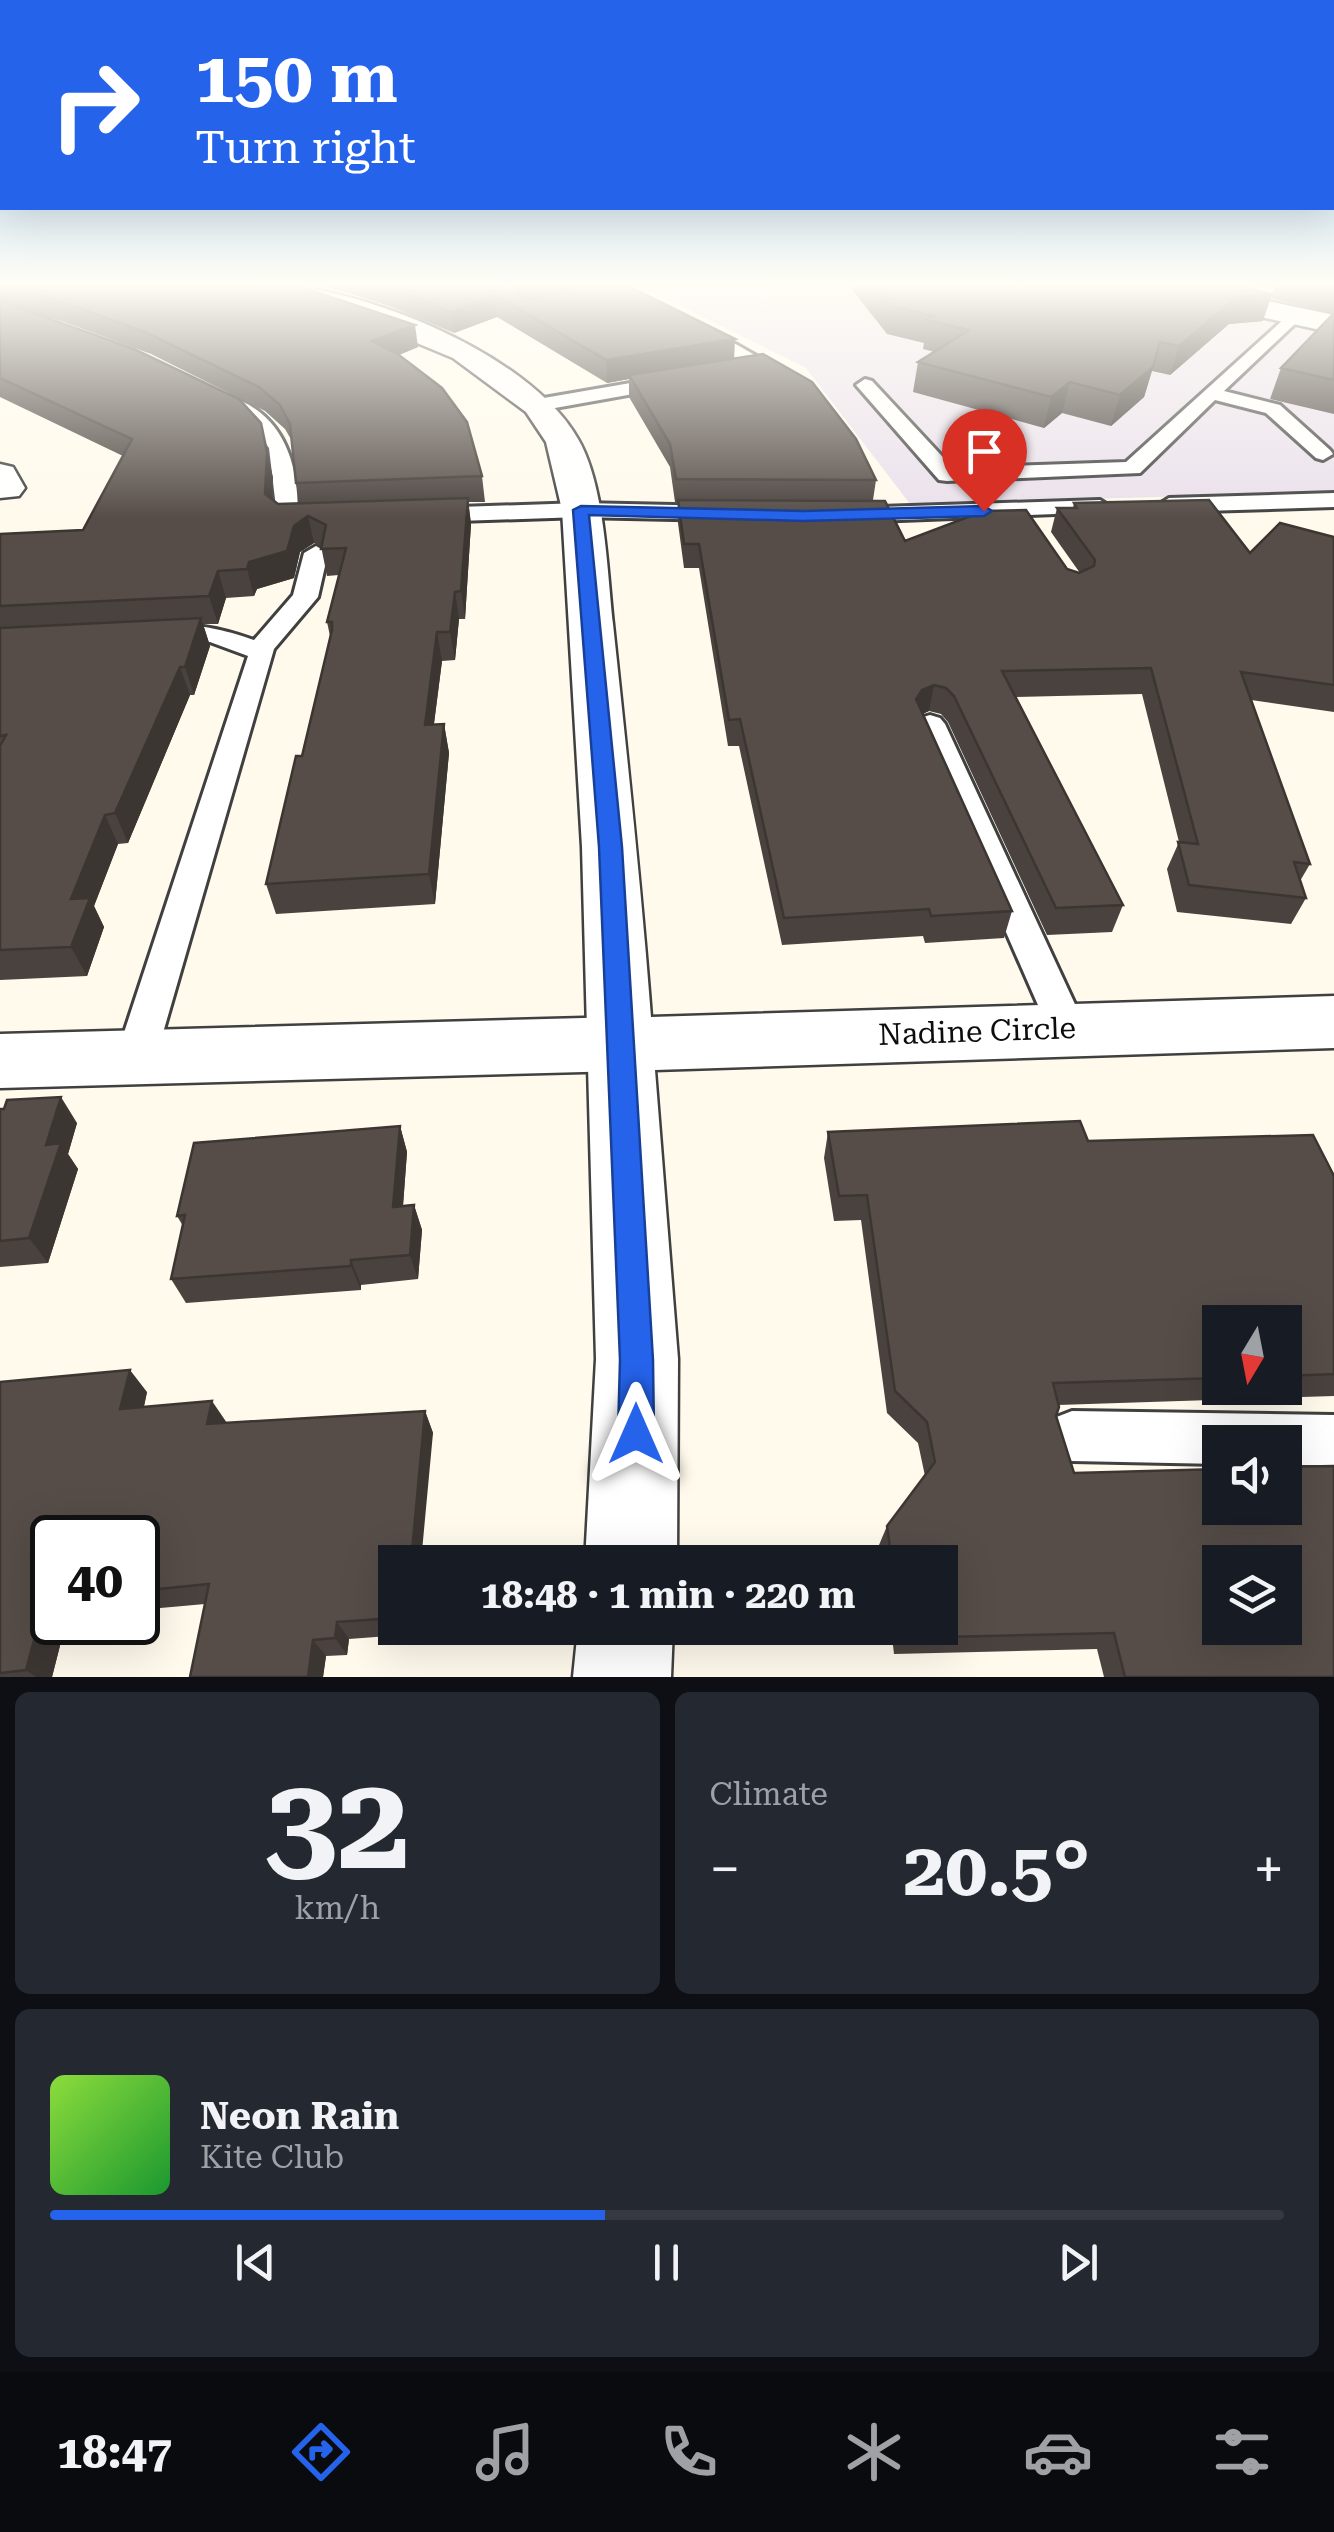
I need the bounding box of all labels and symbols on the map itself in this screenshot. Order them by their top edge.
pin [942,409,1027,512]
street label: Nadine Circle [878,1010,1076,1052]
north arrow [1202,1305,1302,1405]
position arrow [584,1382,688,1486]
speed limit sign: 40 [30,1515,160,1645]

